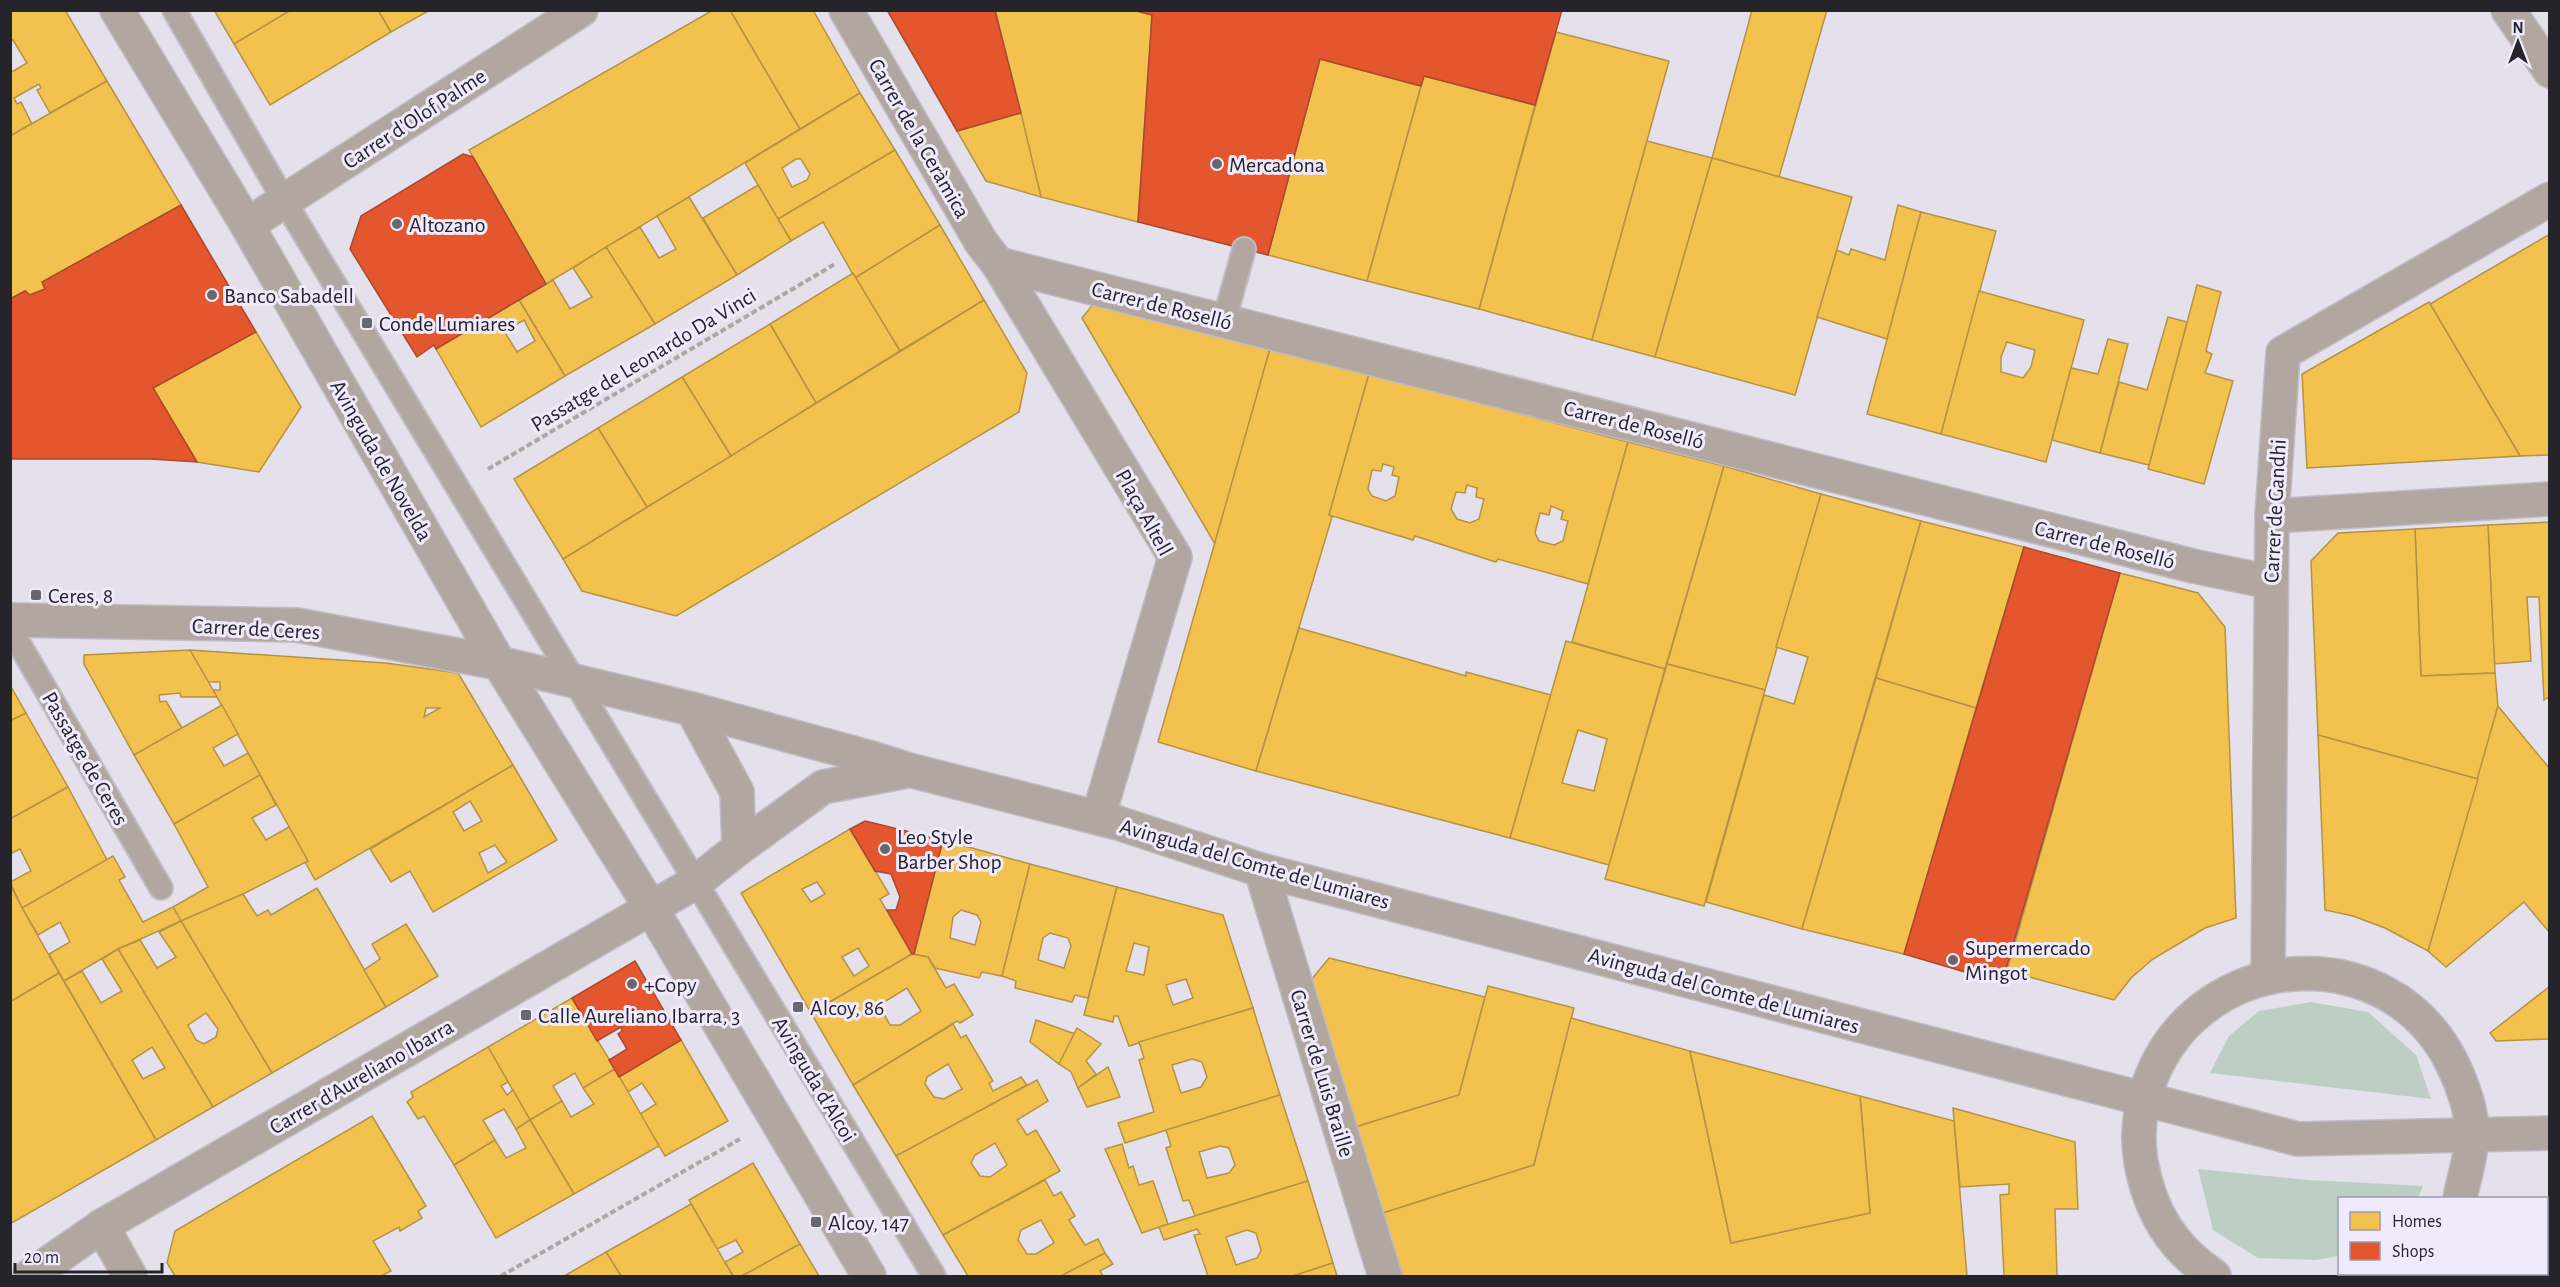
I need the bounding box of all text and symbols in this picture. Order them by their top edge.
north arrow [2488,12,2548,72]
text: N [2512,20,2524,36]
street label: Carrer de la Ceràmica [865,55,974,222]
street label: Carrer d'Olof Palme [339,65,490,173]
place label: Mercadona [1229,154,1325,176]
marker: Mercadona [1210,157,1224,171]
place label: Altozano [409,214,486,236]
marker: Altozano [390,217,404,231]
street label: Carrer de Roselló [1089,278,1234,334]
street label: Passatge de Leonardo Da Vinci [527,284,760,436]
place label: Banco Sabadell [224,285,354,307]
marker: Banco Sabadell [205,288,219,302]
place label: Conde Lumiares [379,313,515,335]
marker: Conde Lumiares [360,316,374,330]
street label: Avinguda de Novelda [326,376,436,545]
street label: Carrer de Roselló [1561,397,1706,453]
street label: Carrer de Gandhi [2260,439,2290,584]
street label: Plaça Altell [1111,466,1177,559]
street label: Carrer de Roselló [2032,517,2177,573]
place label: Ceres, 8 [48,585,113,607]
marker: Ceres, 8 [29,588,43,602]
street label: Carrer de Ceres [191,615,321,643]
street label: Passatge de Ceres [38,688,132,829]
street label: Avinguda del Comte de Lumiares [1118,815,1392,913]
place label: Leo Style Barber Shop [897,826,1002,873]
marker: Leo Style Barber Shop [878,842,892,856]
place label: Supermercado Mingot [1965,937,2090,984]
street label: Avinguda del Comte de Lumiares [1586,944,1861,1038]
marker: Supermercado Mingot [1946,953,1960,967]
place label: +Copy [644,974,697,996]
marker: +Copy [625,977,639,991]
street label: Carrer de Luis Braille [1286,987,1358,1160]
place label: Alcoy, 86 [810,997,884,1019]
marker: Alcoy, 86 [791,1000,805,1014]
place label: Calle Aureliano Ibarra, 3 [538,1005,740,1027]
marker: Calle Aureliano Ibarra, 3 [519,1008,533,1022]
street label: Avinguda d'Alcoi [768,1013,860,1146]
street label: Carrer d'Aureliano Ibarra [266,1015,457,1139]
legend [2338,1197,2548,1275]
place label: Alcoy, 147 [828,1212,909,1234]
text: Homes [2392,1213,2442,1231]
marker: Alcoy, 147 [809,1215,823,1229]
scale bar [15,1236,162,1274]
text: Shops [2392,1243,2434,1261]
text: 20 m [24,1249,59,1267]

